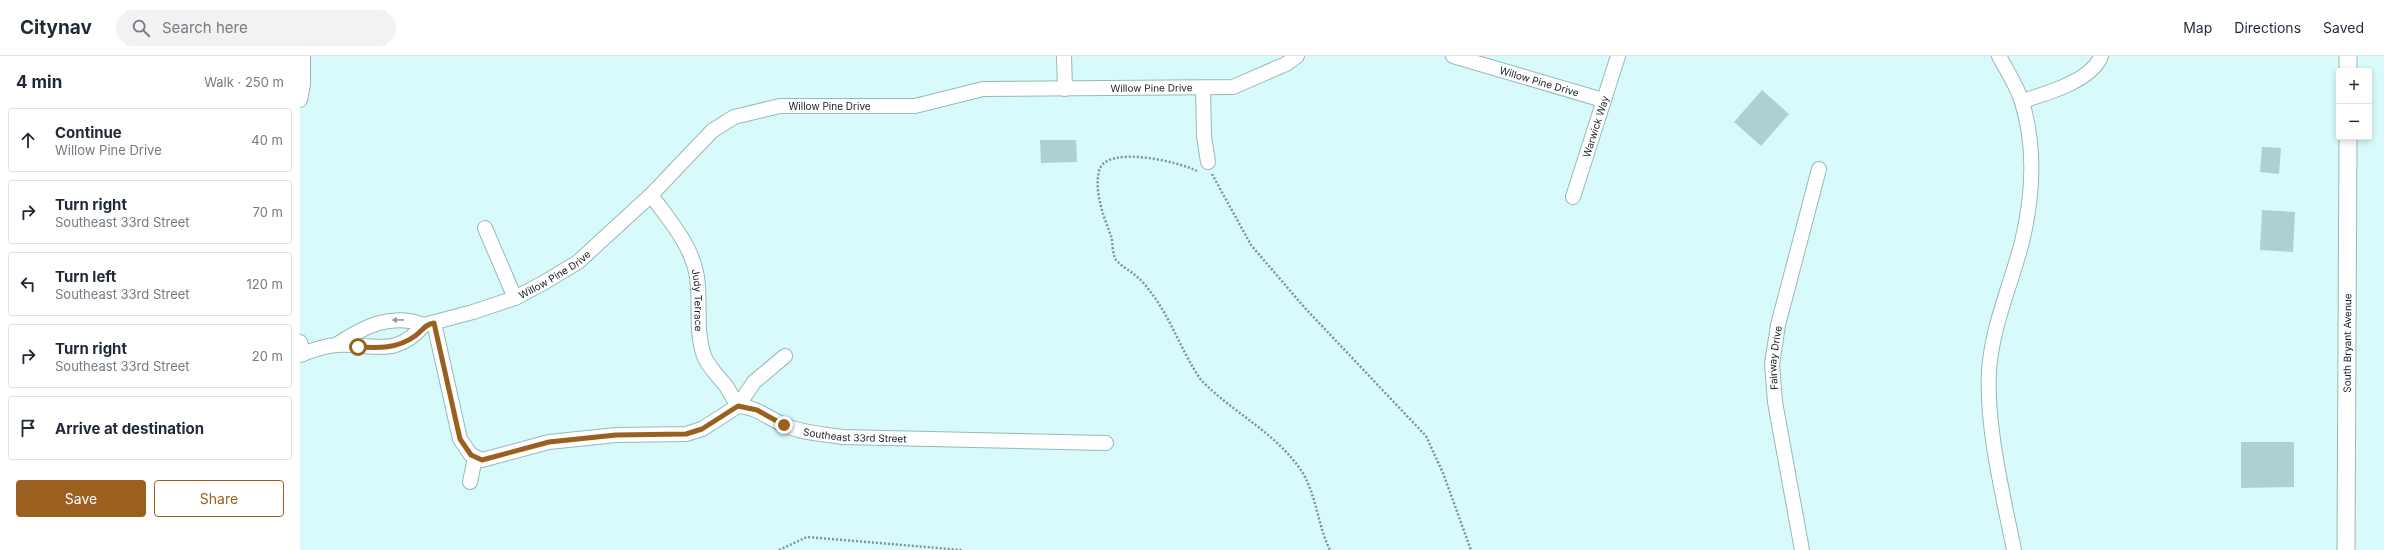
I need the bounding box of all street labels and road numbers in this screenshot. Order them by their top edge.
street label: Willow Pine Drive [1498,64,1581,99]
street label: Willow Pine Drive [1110,81,1193,94]
street label: Warwick Way [1580,94,1611,159]
street label: Willow Pine Drive [788,100,871,112]
street label: Willow Pine Drive [517,248,593,301]
street label: Judy Terrace [689,267,705,332]
street label: South Bryant Avenue [2341,293,2353,393]
street label: Fairway Drive [1766,325,1784,390]
street label: Southeast 33rd Street [802,425,907,444]

